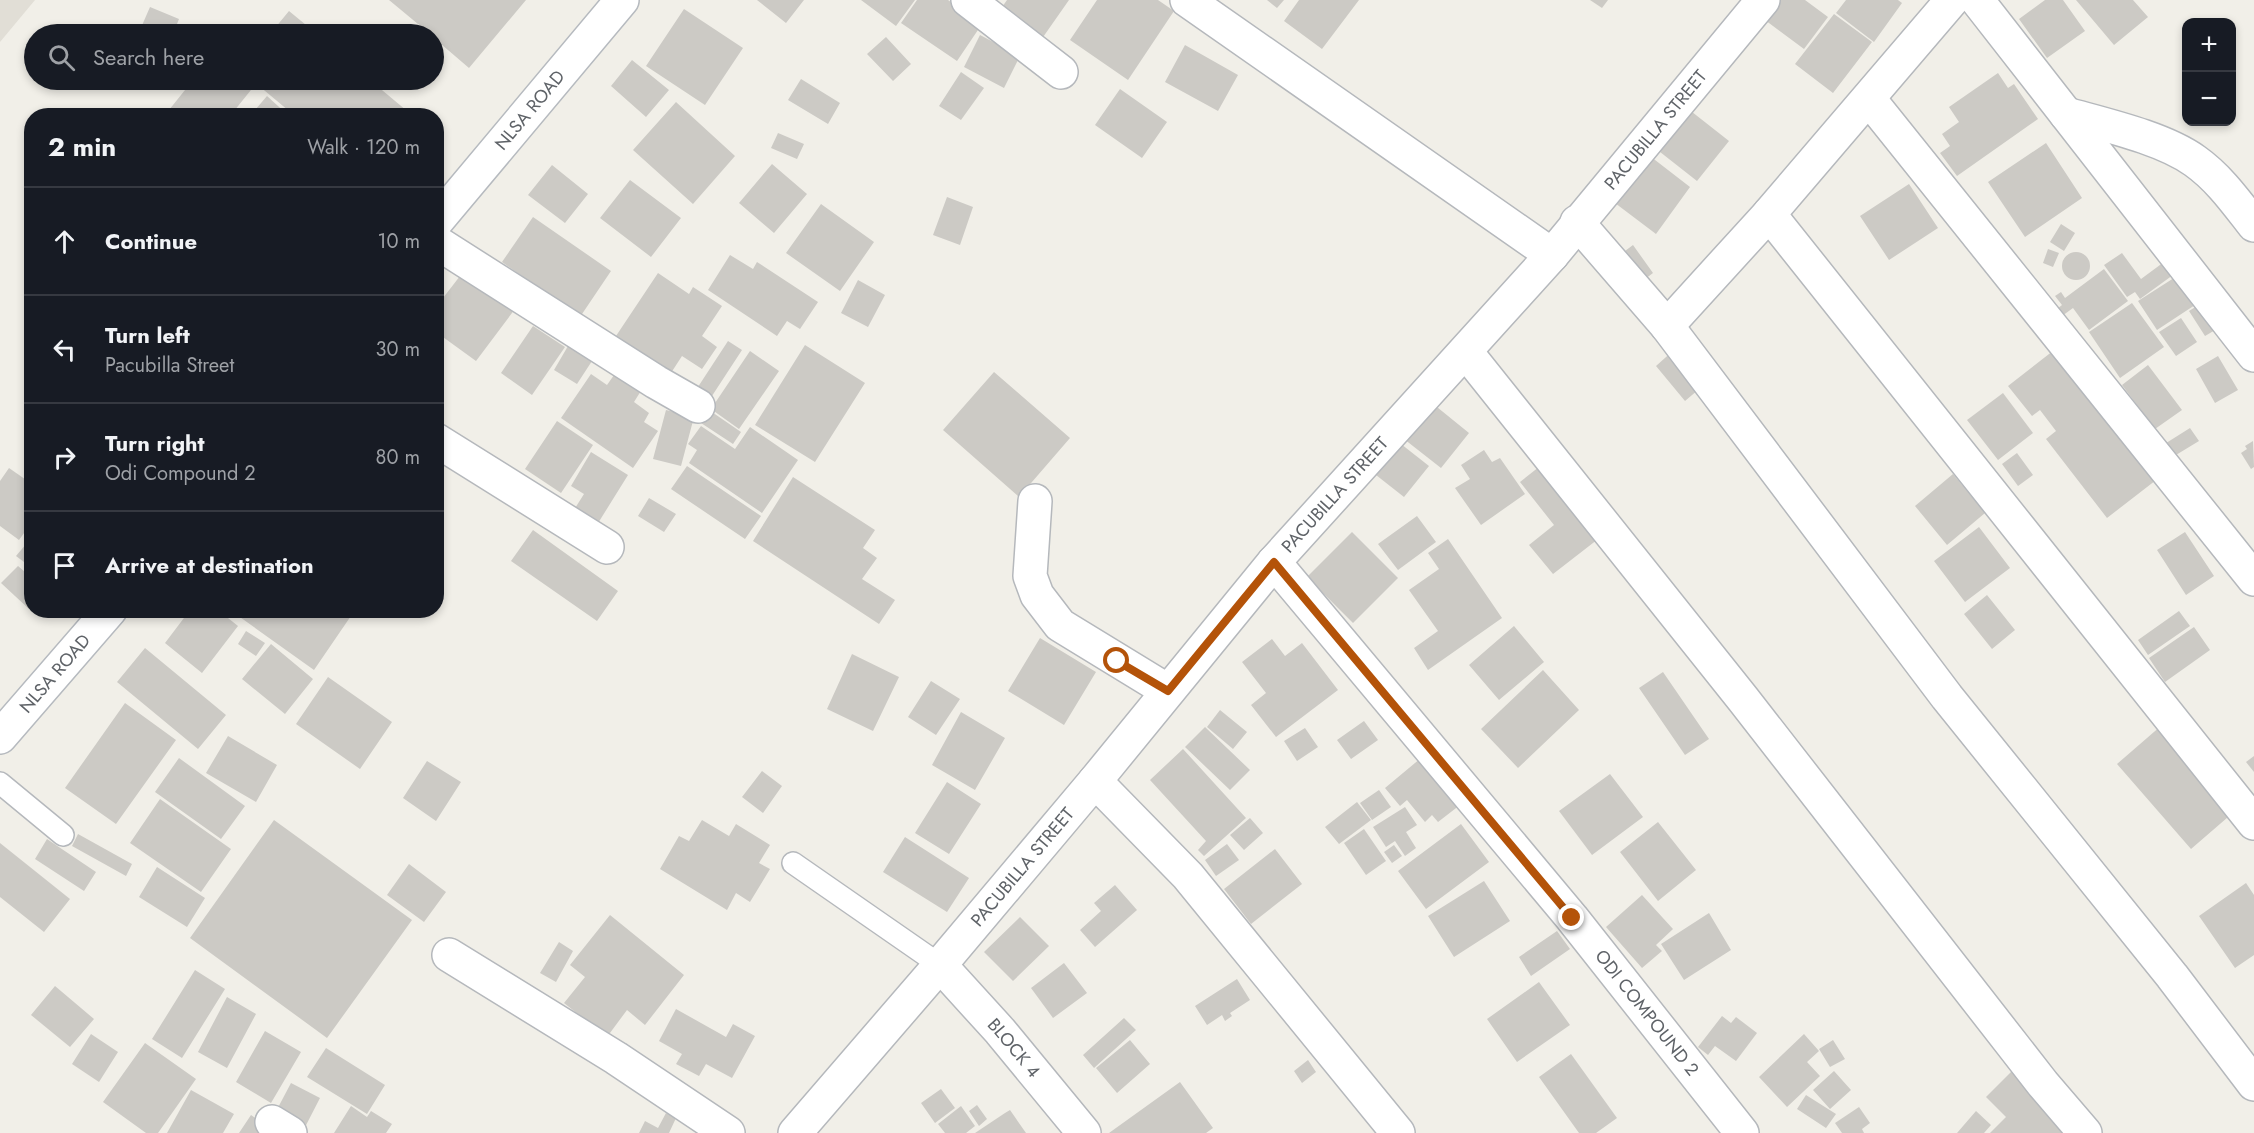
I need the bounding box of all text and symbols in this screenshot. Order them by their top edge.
map controls [2182,18,2236,126]
button: + [2182,18,2236,72]
search box [24,24,444,90]
icon: search [45,41,78,74]
text: Search here [93,41,204,73]
street label: PACUBILLA STREET [1598,64,1713,195]
street label: NLSA ROAD [489,65,571,156]
button: − [2182,72,2236,126]
text: 2 min [48,128,116,166]
text: Walk · 120 m [307,133,420,162]
icon: ahead [48,225,81,258]
text: Continue [105,225,197,257]
text: 10 m [377,227,420,256]
text: Turn left [105,319,190,351]
icon: left [48,333,81,366]
text: 30 m [375,335,420,364]
text: Pacubilla Street [105,351,234,380]
text: Turn right [105,427,205,459]
street label: PACUBILLA STREET [1275,431,1395,559]
icon: right [48,441,81,474]
text: 80 m [375,443,420,472]
text: Odi Compound 2 [105,459,256,488]
icon: arrive [48,549,81,582]
text: Arrive at destination [105,549,314,581]
street label: NLSA ROAD [13,628,97,719]
route start [1103,647,1129,673]
street label: PACUBILLA STREET [965,801,1081,932]
route end [1558,904,1584,930]
street label: ODI COMPOUND 2 [1589,944,1705,1081]
street label: BLOCK 4 [981,1012,1046,1083]

